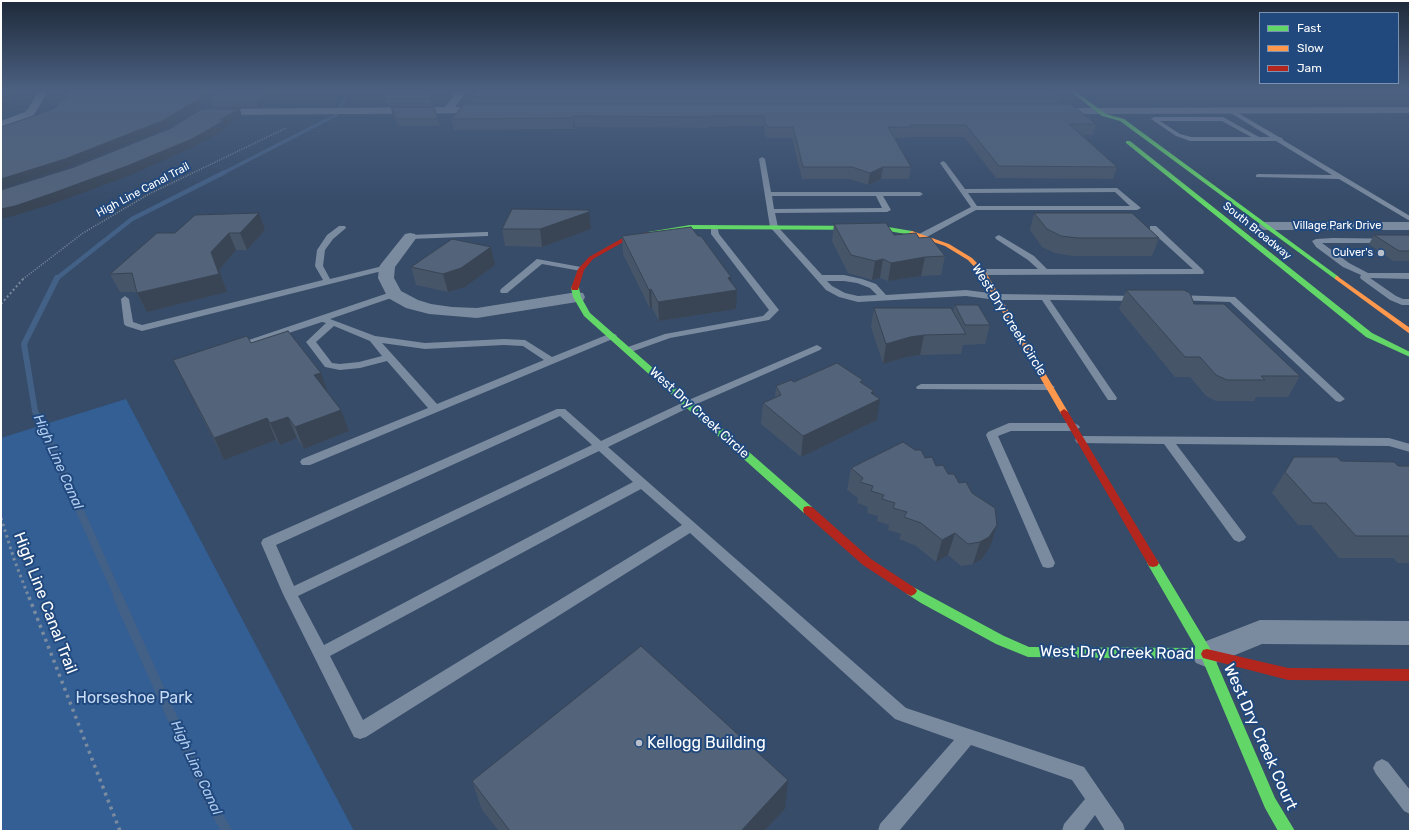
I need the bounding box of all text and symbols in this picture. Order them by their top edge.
legend [1259,12,1399,84]
text: Fast [1297,21,1321,35]
text: Slow [1297,41,1324,55]
text: Jam [1297,61,1322,75]
street label: High Line Canal Trail [94,160,192,220]
street label: South Broadway [1220,199,1294,263]
street label: Village Park Drive [1293,219,1381,233]
place label: Culver's [1332,246,1373,260]
marker: Culver's [1376,248,1386,258]
street label: West Dry Creek Circle [968,261,1050,379]
street label: West Dry Creek Circle [646,364,752,462]
water label: High Line Canal [30,412,86,512]
street label: High Line Canal Trail [9,529,81,677]
street label: West Dry Creek Road [1040,642,1194,664]
street label: West Dry Creek Court [1219,661,1301,813]
park label: Horseshoe Park [75,688,193,708]
water label: High Line Canal [167,718,225,818]
place label: Kellogg Building [647,733,766,753]
marker: Kellogg Building [634,738,644,748]

